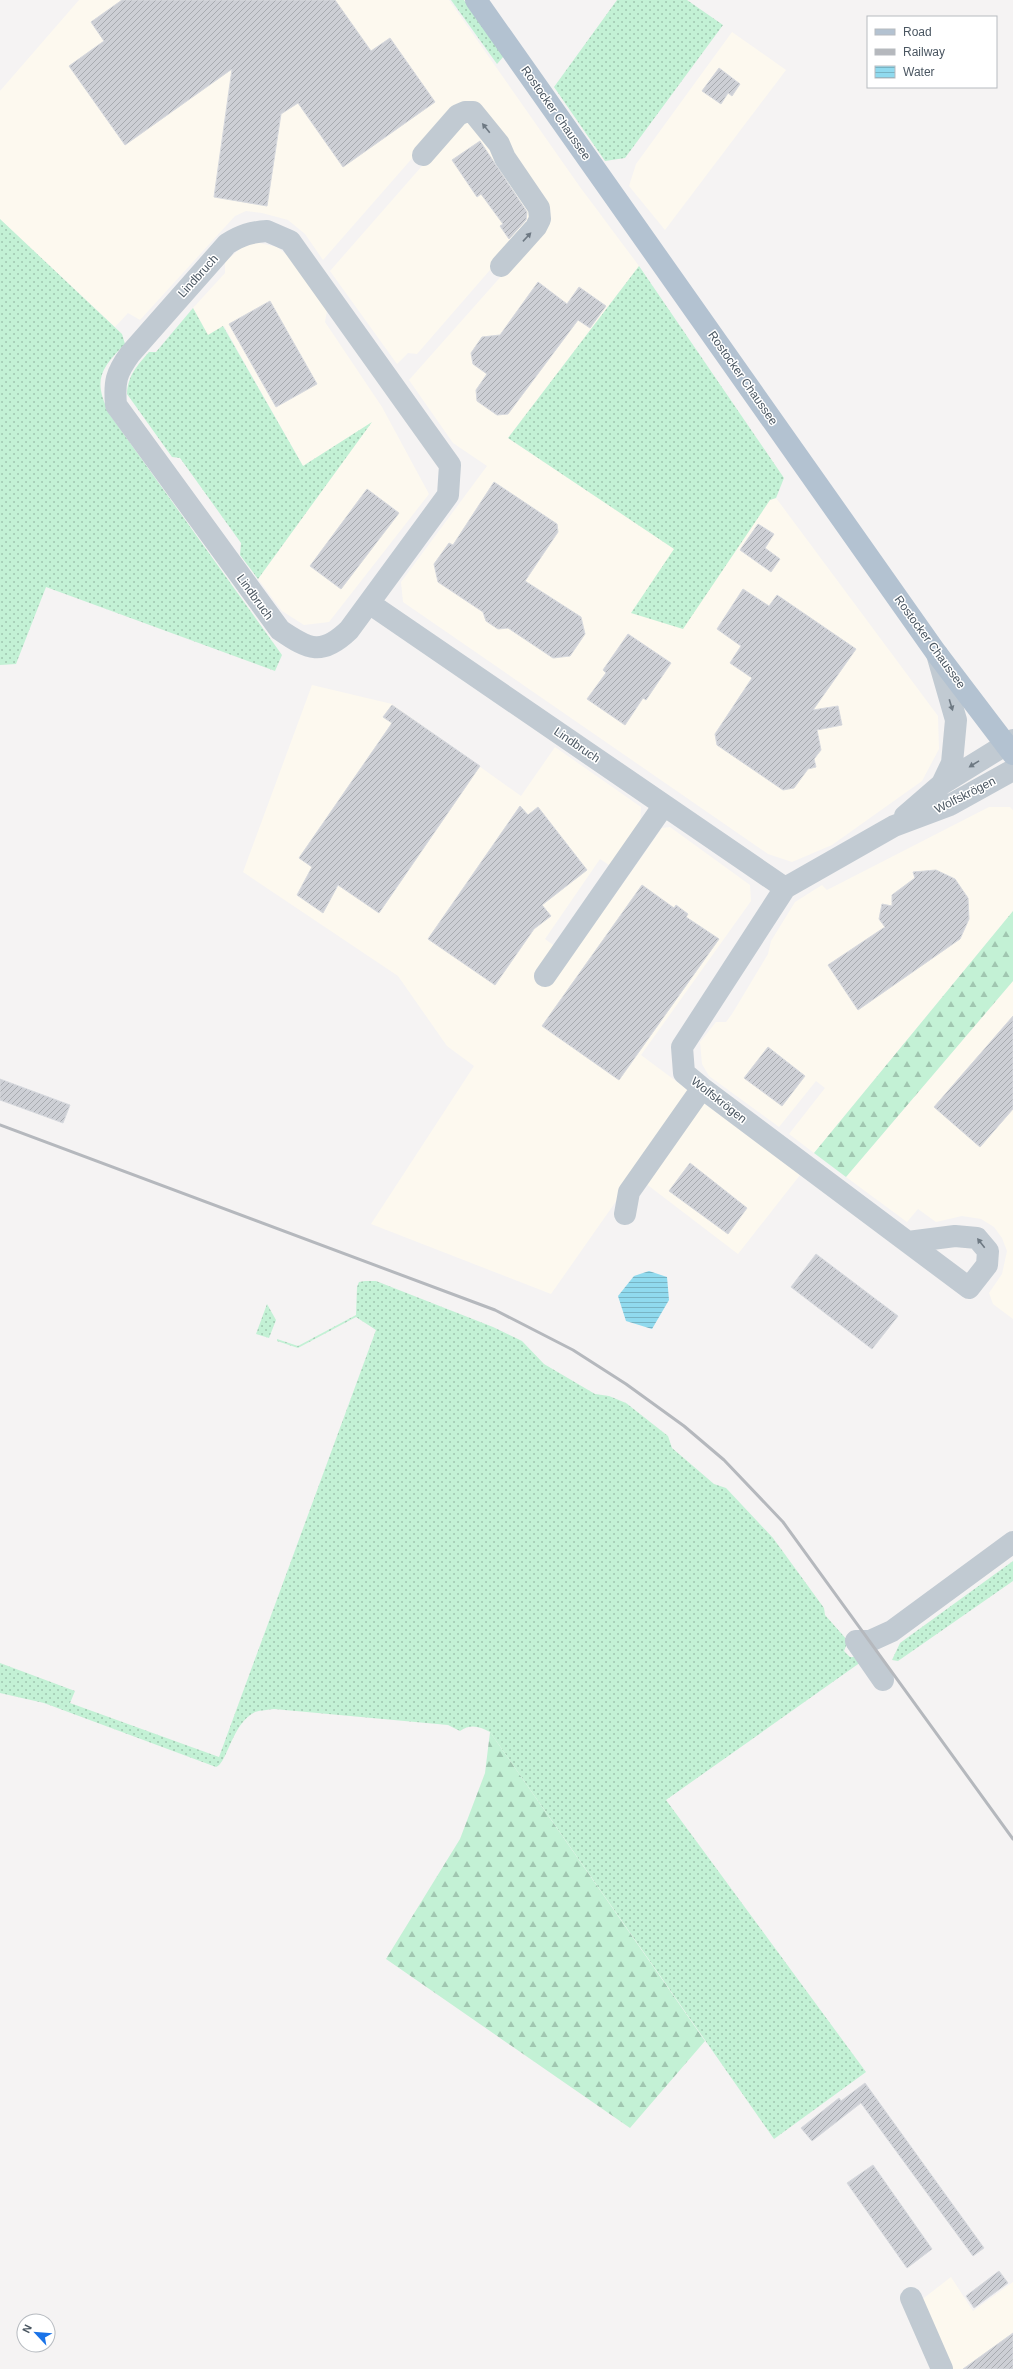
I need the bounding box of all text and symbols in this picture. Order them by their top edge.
legend [867,16,997,88]
text: Road [903,25,932,39]
text: Railway [903,45,945,59]
street label: Rostocker Chaussee [518,63,594,163]
text: Water [903,65,935,79]
one-way arrow [482,122,491,133]
one-way arrow [522,232,532,242]
street label: Lindbruch [175,252,221,300]
street label: Rostocker Chaussee [705,328,781,428]
street label: Lindbruch [234,572,276,622]
street label: Rostocker Chaussee [892,593,969,691]
one-way arrow [948,699,954,711]
street label: Lindbruch [551,724,603,766]
one-way arrow [969,760,979,768]
street label: Wolfskrögen [932,774,998,816]
street label: Wolfskrögen [688,1074,750,1126]
one-way arrow [977,1238,986,1248]
north arrow [16,2313,56,2353]
text: N [20,2322,34,2335]

